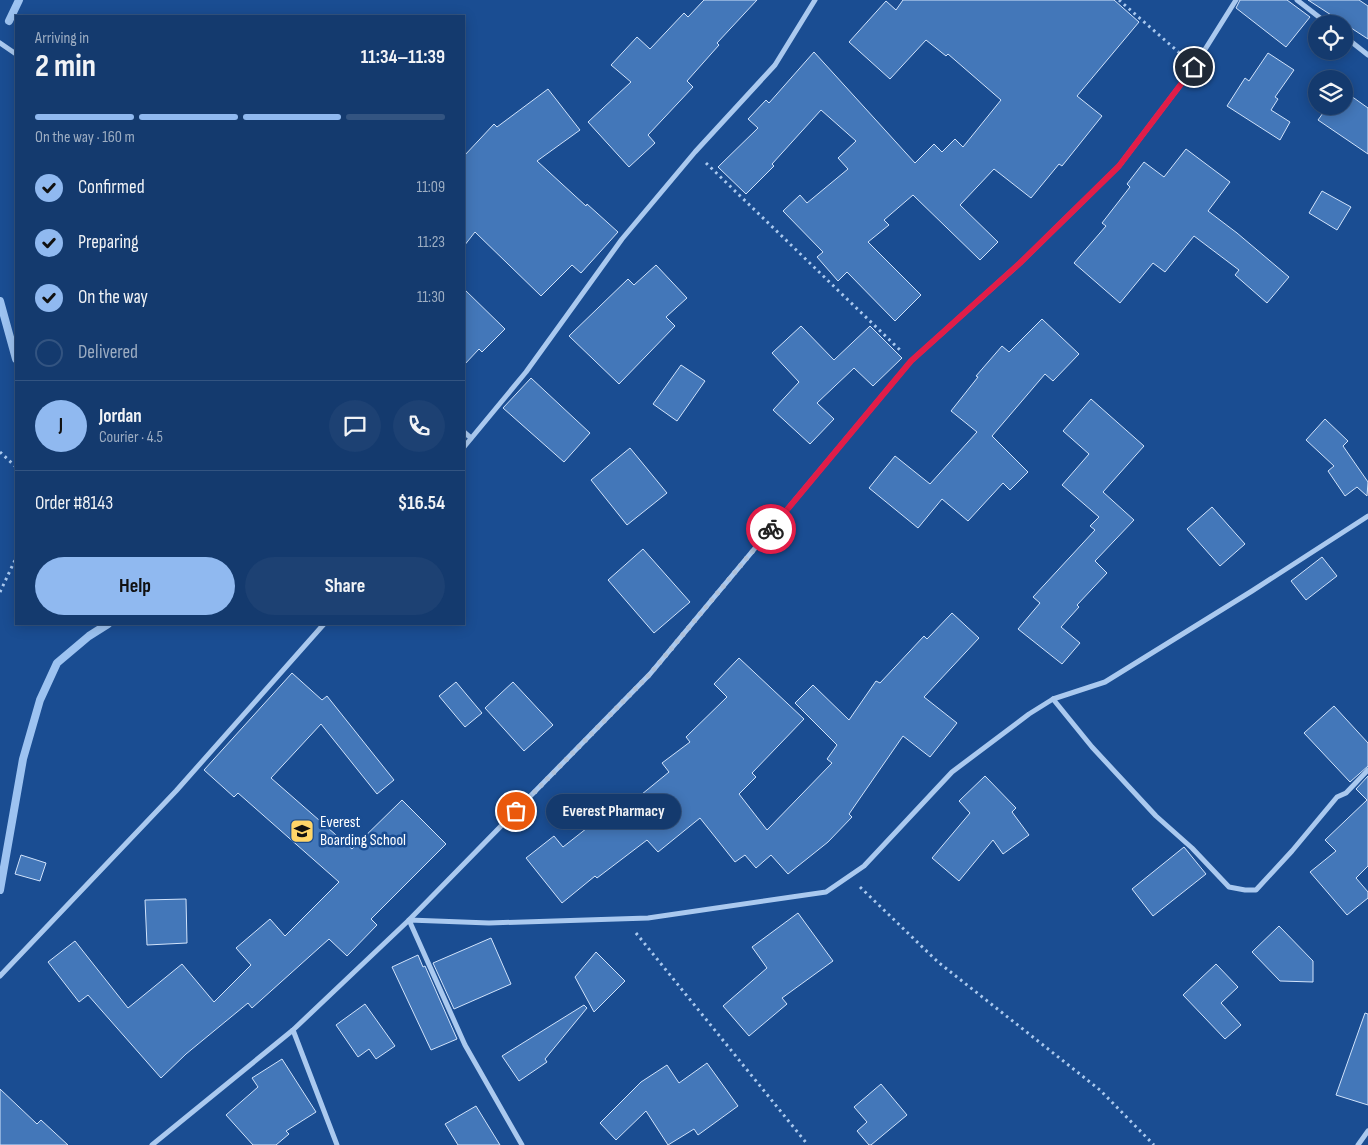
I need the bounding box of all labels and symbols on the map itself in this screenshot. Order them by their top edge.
pin [1173,46,1215,88]
courier [746,504,796,554]
pin [495,790,537,832]
callout: Everest Pharmacy [546,794,681,828]
place label: Everest Boarding School [320,813,406,850]
school or university icon: Everest Boarding School [289,818,315,844]

